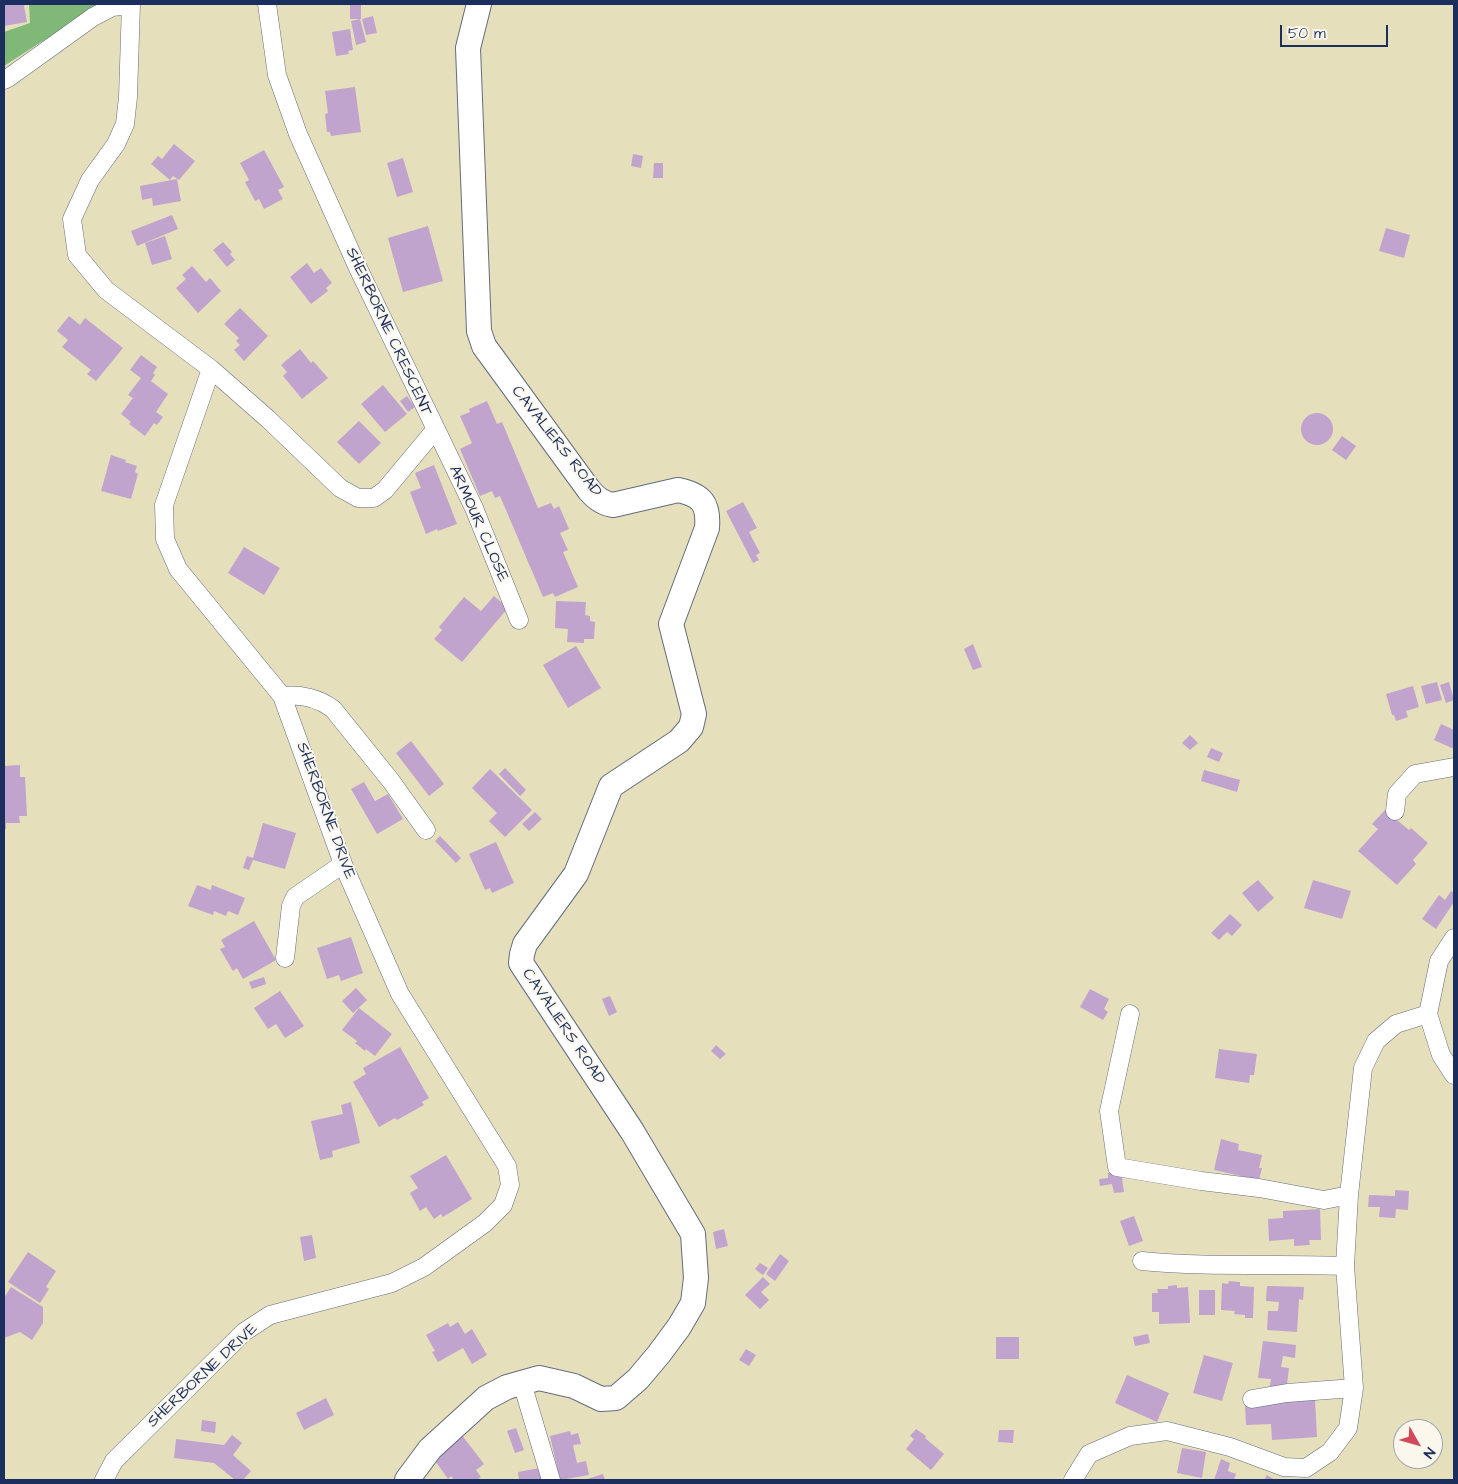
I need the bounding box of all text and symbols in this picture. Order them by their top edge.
scale bar [1283,15,1390,47]
text: 50 m [1288,23,1326,44]
street label: SHERBORNE CRESCENT [341,245,435,419]
street label: CAVALIERS ROAD [507,383,605,501]
street label: ARMOUR CLOSE [444,463,512,585]
street label: SHERBORNE DRIVE [291,740,359,882]
street label: CAVALIERS ROAD [517,965,609,1089]
street label: SHERBORNE DRIVE [144,1320,262,1432]
north arrow [1393,1419,1443,1469]
text: N [1418,1443,1440,1462]

